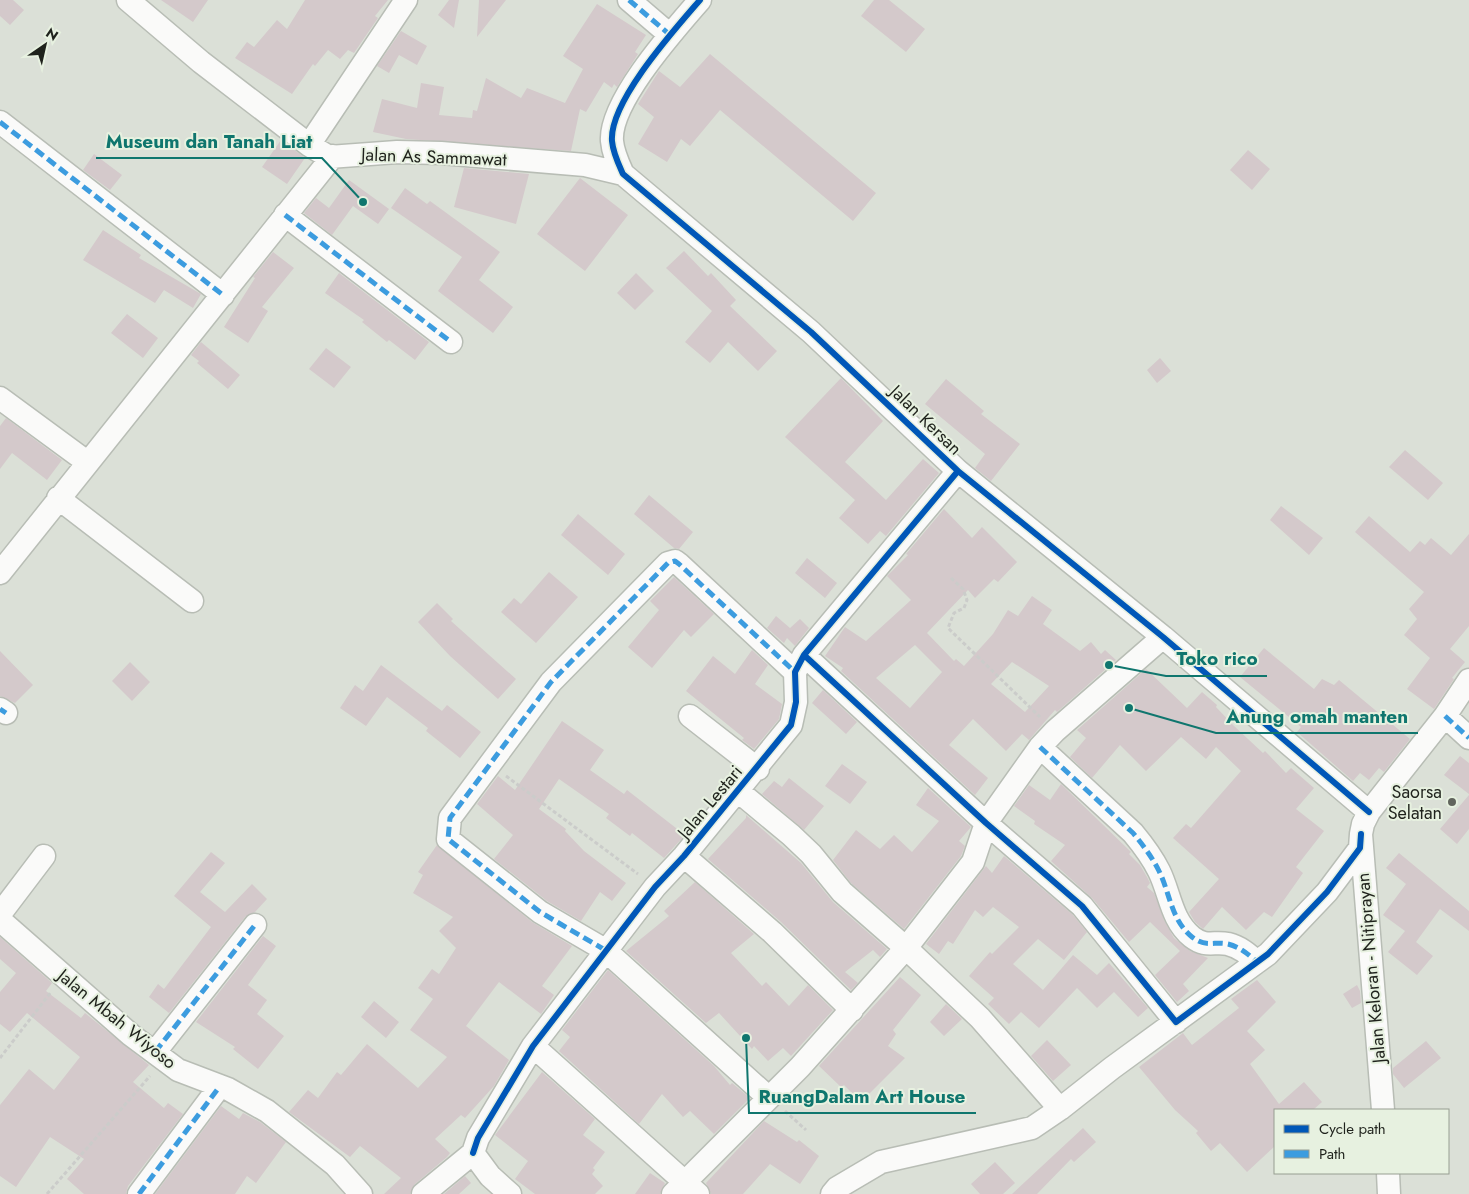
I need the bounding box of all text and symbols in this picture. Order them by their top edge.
north arrow [20,20,70,70]
text: N [42,23,62,46]
callout: Museum dan Tanah Liat [96,124,322,158]
text: Museum dan Tanah Liat [106,128,312,155]
street label: Jalan As Sammawat [359,141,508,173]
street label: Jalan Kersan [883,378,968,461]
callout: Toko rico [1166,642,1267,676]
text: Toko rico [1176,645,1258,672]
callout: Anung omah manten [1216,699,1418,733]
text: Anung omah manten [1225,703,1408,730]
street label: Jalan Lestari [670,760,749,846]
place label: Saorsa Selatan [1388,779,1442,826]
marker: Saorsa Selatan [1446,796,1458,808]
street label: Jalan Keloran - Nitiprayan [1350,872,1392,1066]
street label: Jalan Mbah Wiyoso [51,962,182,1075]
callout: RuangDalam Art House [749,1079,976,1113]
text: RuangDalam Art House [759,1083,966,1110]
legend [1274,1109,1449,1174]
text: Cycle path [1319,1118,1386,1140]
text: Path [1319,1143,1345,1165]

